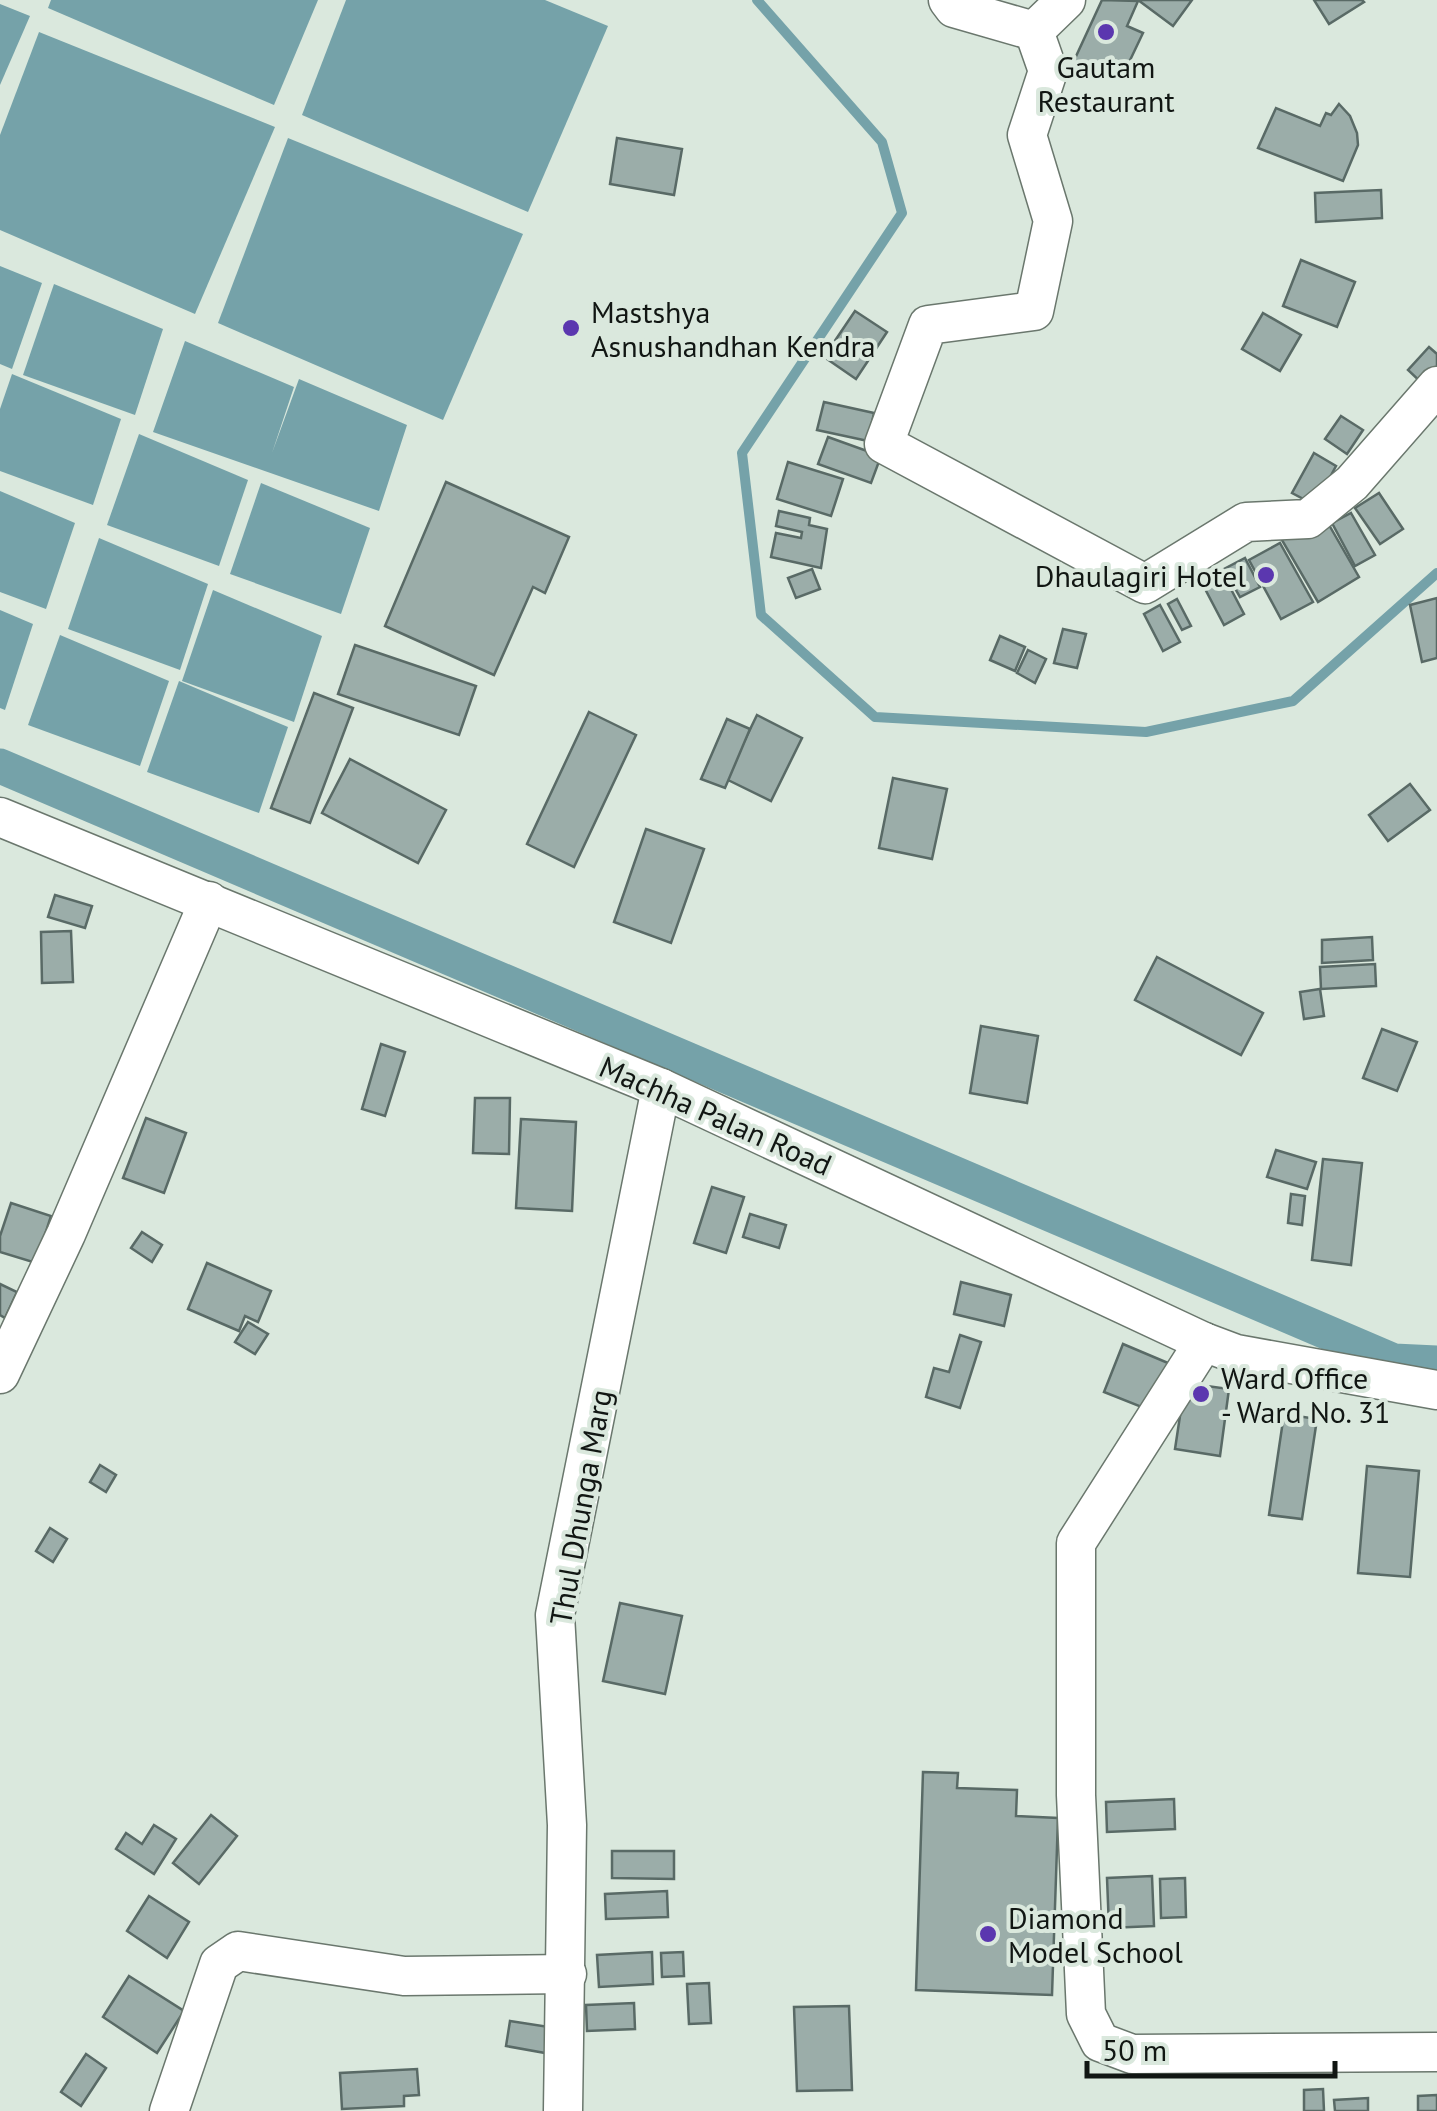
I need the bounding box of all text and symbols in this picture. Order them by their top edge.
marker: Gautam Restaurant [1095,21,1117,43]
place label: Gautam Restaurant [1037,47,1175,120]
place label: Mastshya Asnushandhan Kendra [591,292,876,365]
marker: Mastshya Asnushandhan Kendra [560,317,582,339]
place label: Dhaulagiri Hotel [1035,556,1246,595]
marker: Dhaulagiri Hotel [1255,564,1277,586]
street label: Machha Palan Road [594,1046,838,1184]
place label: Ward Office - Ward No. 31 [1221,1358,1390,1431]
marker: Ward Office - Ward No. 31 [1190,1383,1212,1405]
street label: Thul Dhunga Marg [540,1386,620,1628]
place label: Diamond Model School [1008,1898,1183,1971]
marker: Diamond Model School [977,1923,999,1945]
scale bar [1087,2016,1334,2078]
text: 50 m [1102,2030,1167,2069]

